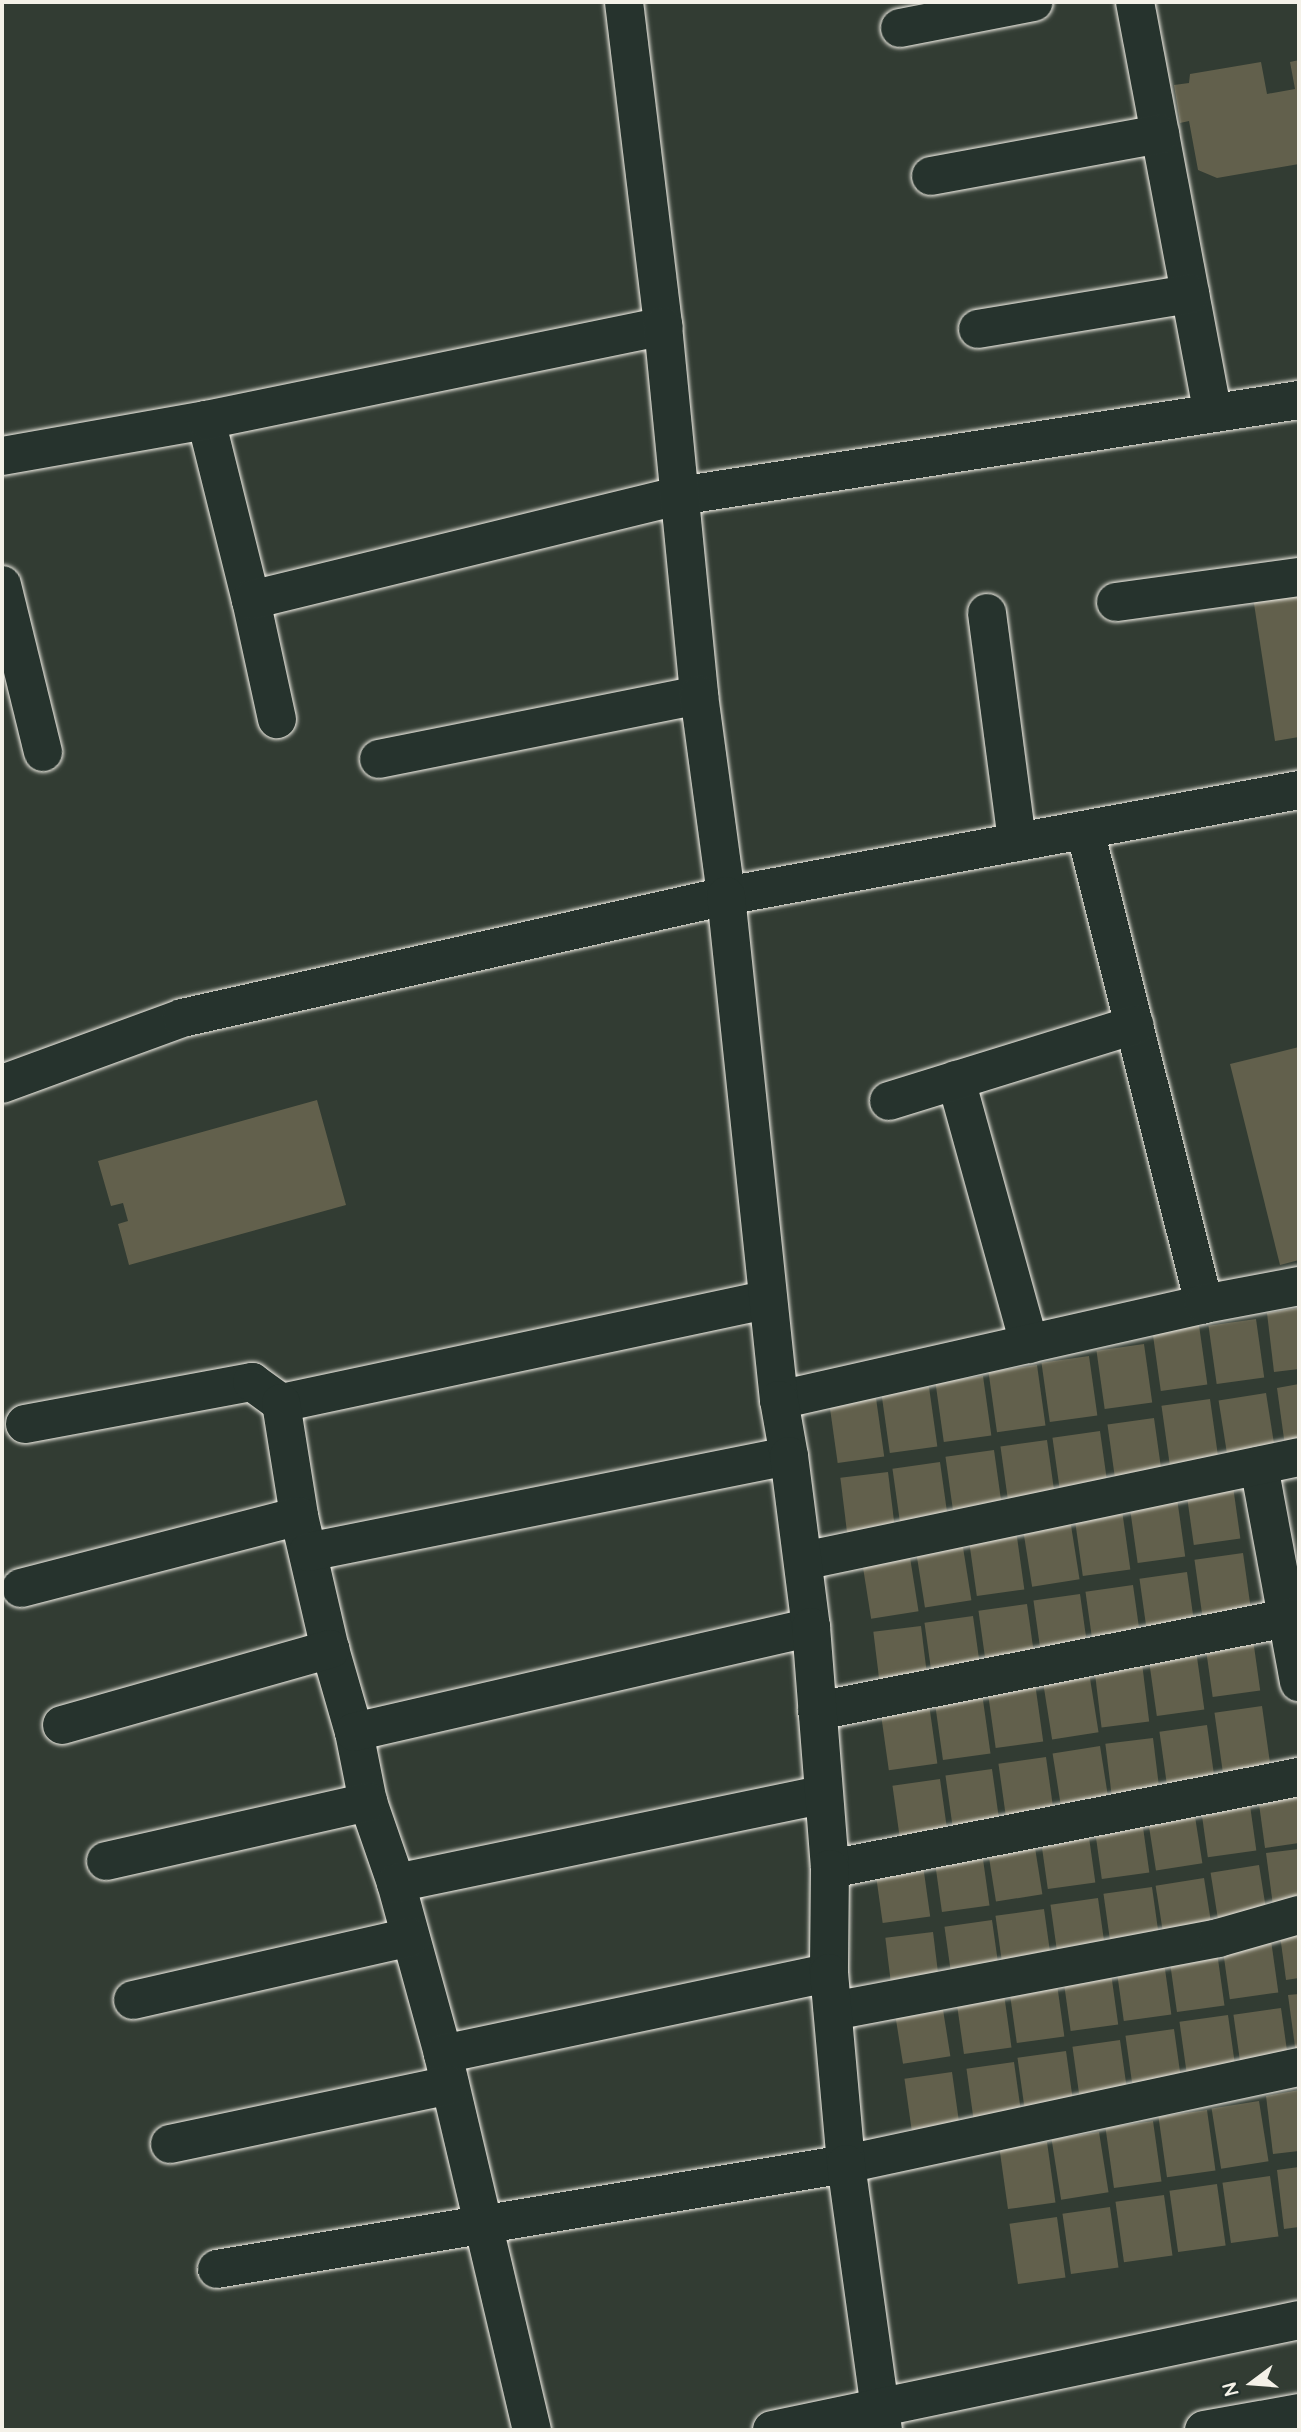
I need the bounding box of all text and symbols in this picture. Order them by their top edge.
north arrow [1217,2348,1287,2418]
text: N [1217,2379,1246,2398]

